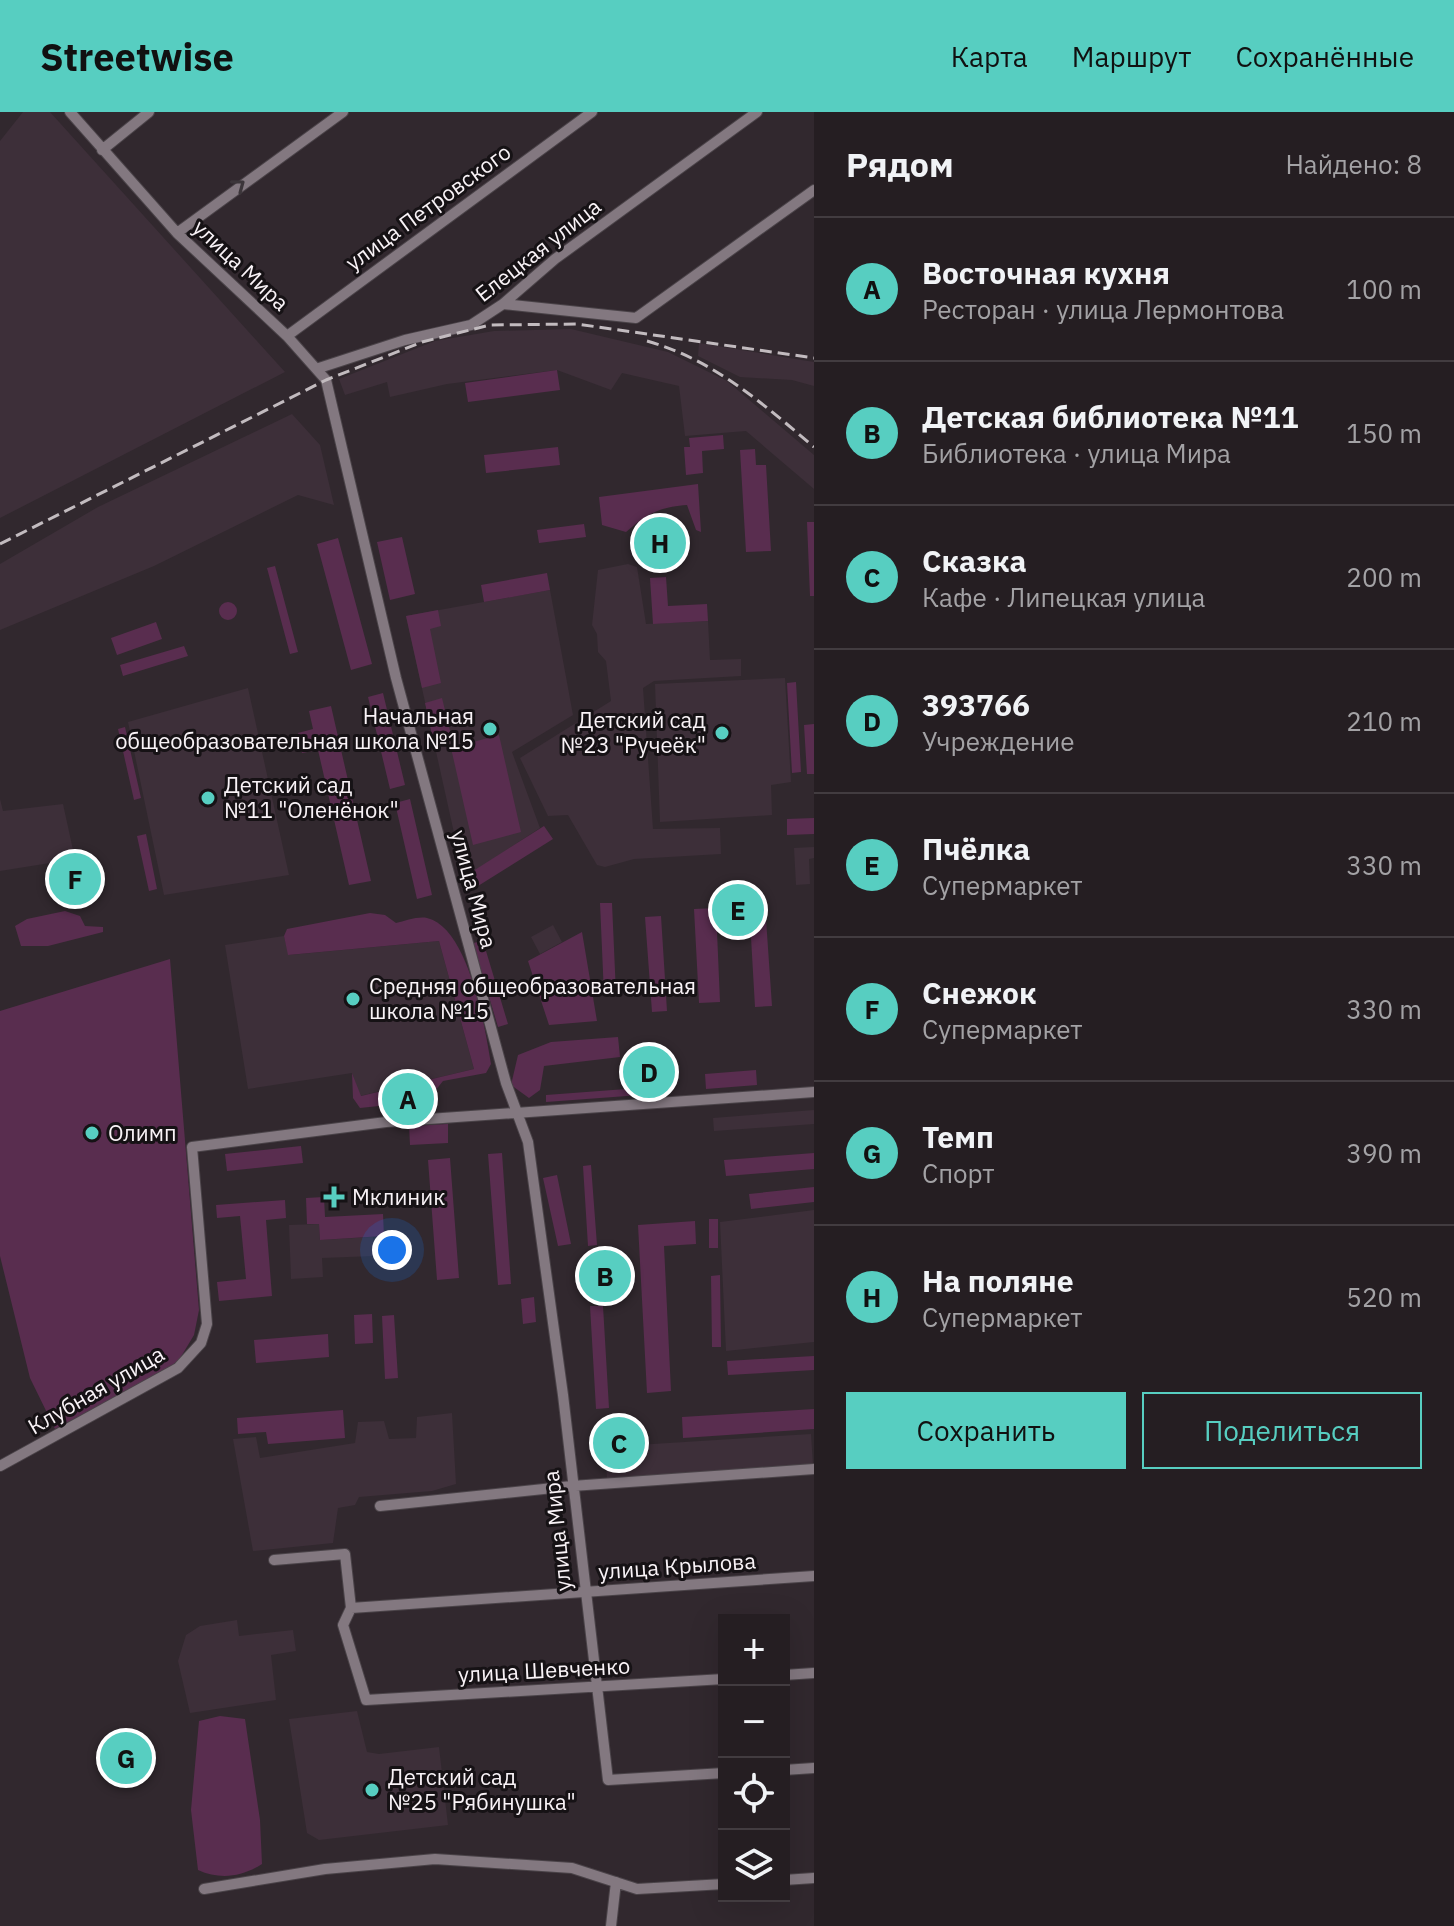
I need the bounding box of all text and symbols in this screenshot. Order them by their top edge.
text: Streetwise [40,32,234,81]
text: Карта [951,38,1028,75]
text: Маршрут [1072,38,1191,75]
text: Сохранённые [1235,38,1414,75]
street label: улица Петровского [339,137,516,276]
text: Рядом [846,142,954,186]
text: Найдено: 8 [1285,147,1422,181]
one-way arrow [230,181,245,195]
street label: Елецкая улица [469,191,607,308]
street label: улица Мира [187,213,296,317]
text: Восточная кухня [922,253,1170,292]
text: A [863,272,881,306]
text: 100 m [1346,272,1422,306]
text: Ресторан · улица Лермонтова [922,292,1284,326]
text: Детская библиотека №11 [922,397,1299,436]
text: B [863,416,881,450]
text: 150 m [1346,416,1422,450]
text: Библиотека · улица Мира [922,436,1231,470]
pin: H [634,513,686,573]
text: Сказка [922,541,1026,580]
text: C [864,560,880,594]
text: 200 m [1346,560,1422,594]
text: Кафе · Липецкая улица [922,580,1205,614]
text: 393766 [922,685,1030,724]
place label: Начальная общеобразовательная школа №15 [115,701,474,755]
text: D [863,704,881,738]
text: 210 m [1346,704,1422,738]
place label: Детский сад №23 "Ручеёк" [561,705,706,759]
marker: Начальная общеобразовательная школа №15 [481,720,499,738]
marker: Детский сад №23 "Ручеёк" [713,724,731,742]
text: Учреждение [922,724,1075,758]
place label: Детский сад №11 "Оленёнок" [224,770,399,824]
marker: Детский сад №11 "Оленёнок" [199,789,217,807]
street label: улица Мира [445,826,504,952]
text: Пчёлка [922,829,1030,868]
text: E [864,848,880,882]
text: 330 m [1346,848,1422,882]
pin: F [49,849,101,909]
text: Супермаркет [922,868,1083,902]
pin: E [712,880,764,940]
place label: Средняя общеобразовательная школа №15 [369,971,696,1025]
text: Снежок [922,973,1037,1012]
marker: Средняя общеобразовательная школа №15 [344,990,362,1008]
text: F [864,992,880,1026]
text: 330 m [1346,992,1422,1026]
text: Супермаркет [922,1012,1083,1046]
pin: D [623,1042,675,1102]
pin: A [382,1069,434,1129]
text: Темп [922,1117,994,1156]
place label: Олимп [108,1118,177,1147]
marker: Олимп [83,1124,101,1142]
text: G [863,1136,881,1170]
text: 390 m [1346,1136,1422,1170]
text: Спорт [922,1156,995,1190]
place label: Мклиник [352,1182,445,1211]
marker: Мклиник [323,1186,345,1208]
your location [372,1230,412,1270]
pin: B [579,1246,631,1306]
text: На поляне [922,1261,1074,1300]
text: H [863,1280,881,1314]
text: 520 m [1346,1280,1422,1314]
text: Супермаркет [922,1300,1083,1334]
street label: Клубная улица [22,1339,170,1440]
button: Сохранить [846,1392,1126,1469]
button: Поделиться [1142,1392,1422,1469]
pin: C [593,1413,645,1473]
street label: улица Мира [536,1469,577,1593]
street label: улица Крылова [597,1546,757,1585]
map controls [718,1614,790,1902]
button: + [718,1614,790,1686]
street label: улица Шевченко [457,1651,631,1688]
button: − [718,1686,790,1758]
pin: G [100,1728,152,1788]
button: locate [718,1758,790,1830]
place label: Детский сад №25 "Рябинушка" [388,1762,576,1816]
marker: Детский сад №25 "Рябинушка" [363,1781,381,1799]
button: layers [718,1830,790,1902]

